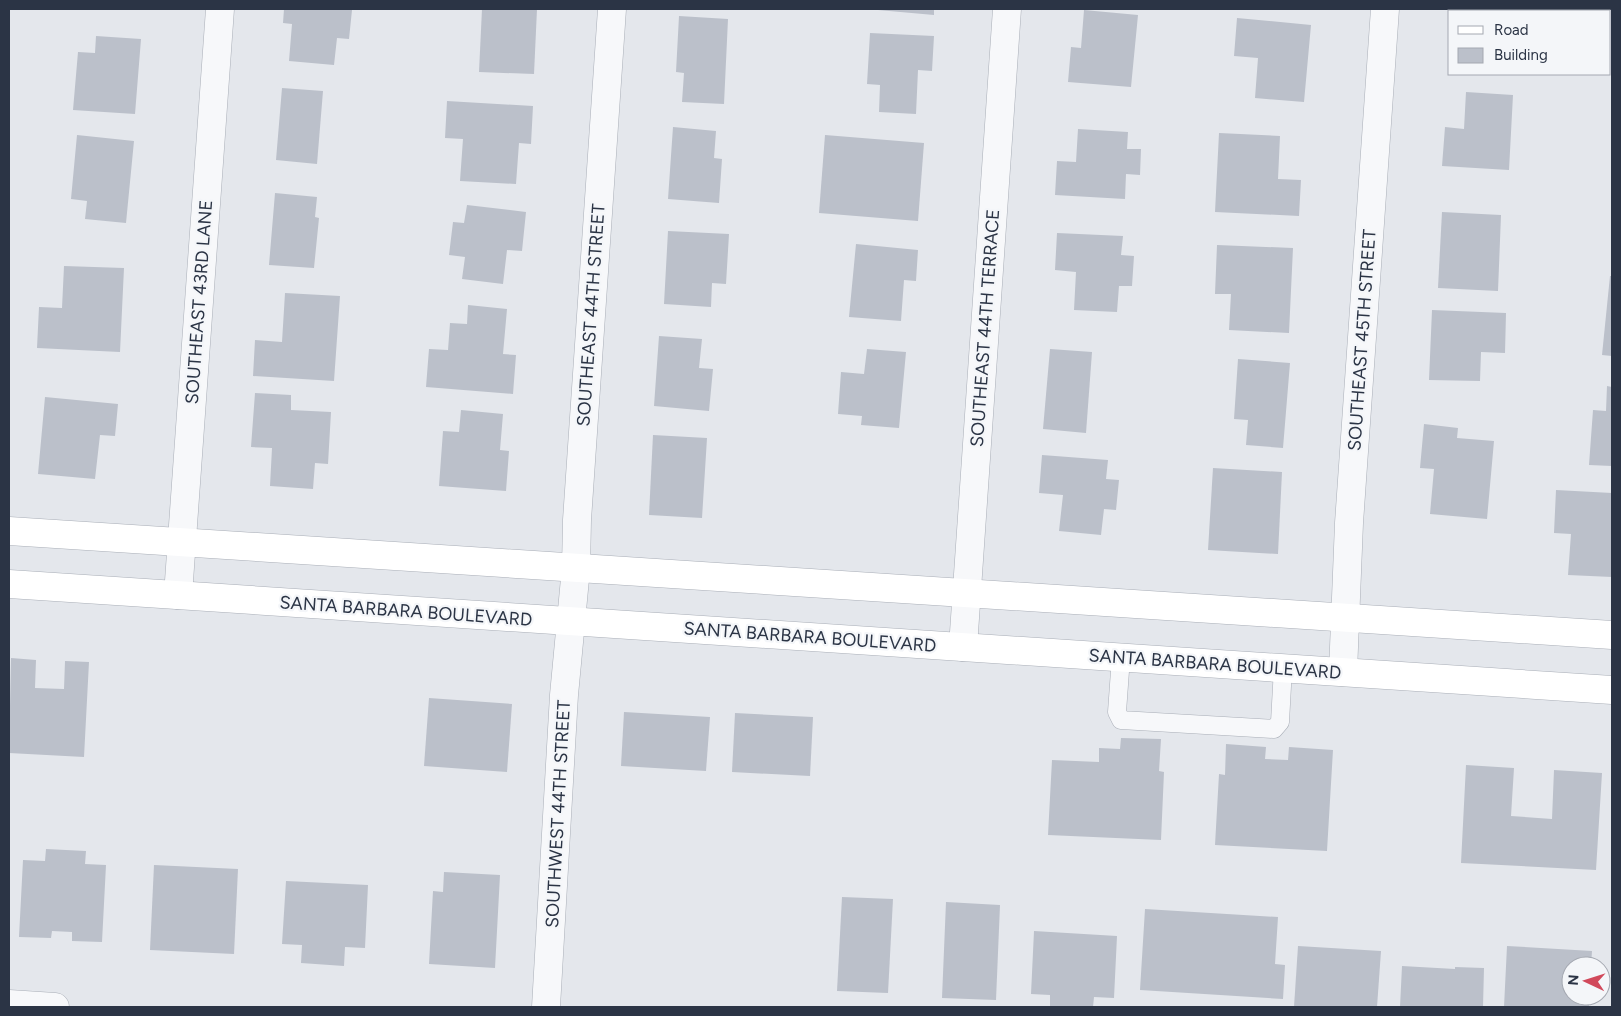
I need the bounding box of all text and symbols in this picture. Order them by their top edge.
legend [1448,10,1611,75]
text: Road [1494,21,1529,39]
text: Building [1494,46,1548,64]
street label: SOUTHEAST 43RD LANE [181,199,217,405]
street label: SOUTHEAST 44TH STREET [572,203,610,427]
street label: SOUTHEAST 44TH TERRACE [966,208,1004,448]
street label: SOUTHEAST 45TH STREET [1343,228,1381,452]
street label: SANTA BARBARA BOULEVARD [279,591,533,631]
street label: SANTA BARBARA BOULEVARD [683,617,937,657]
street label: SANTA BARBARA BOULEVARD [1088,644,1342,684]
street label: SOUTHWEST 44TH STREET [541,699,575,929]
north arrow [1561,956,1611,1006]
text: N [1565,974,1582,986]

